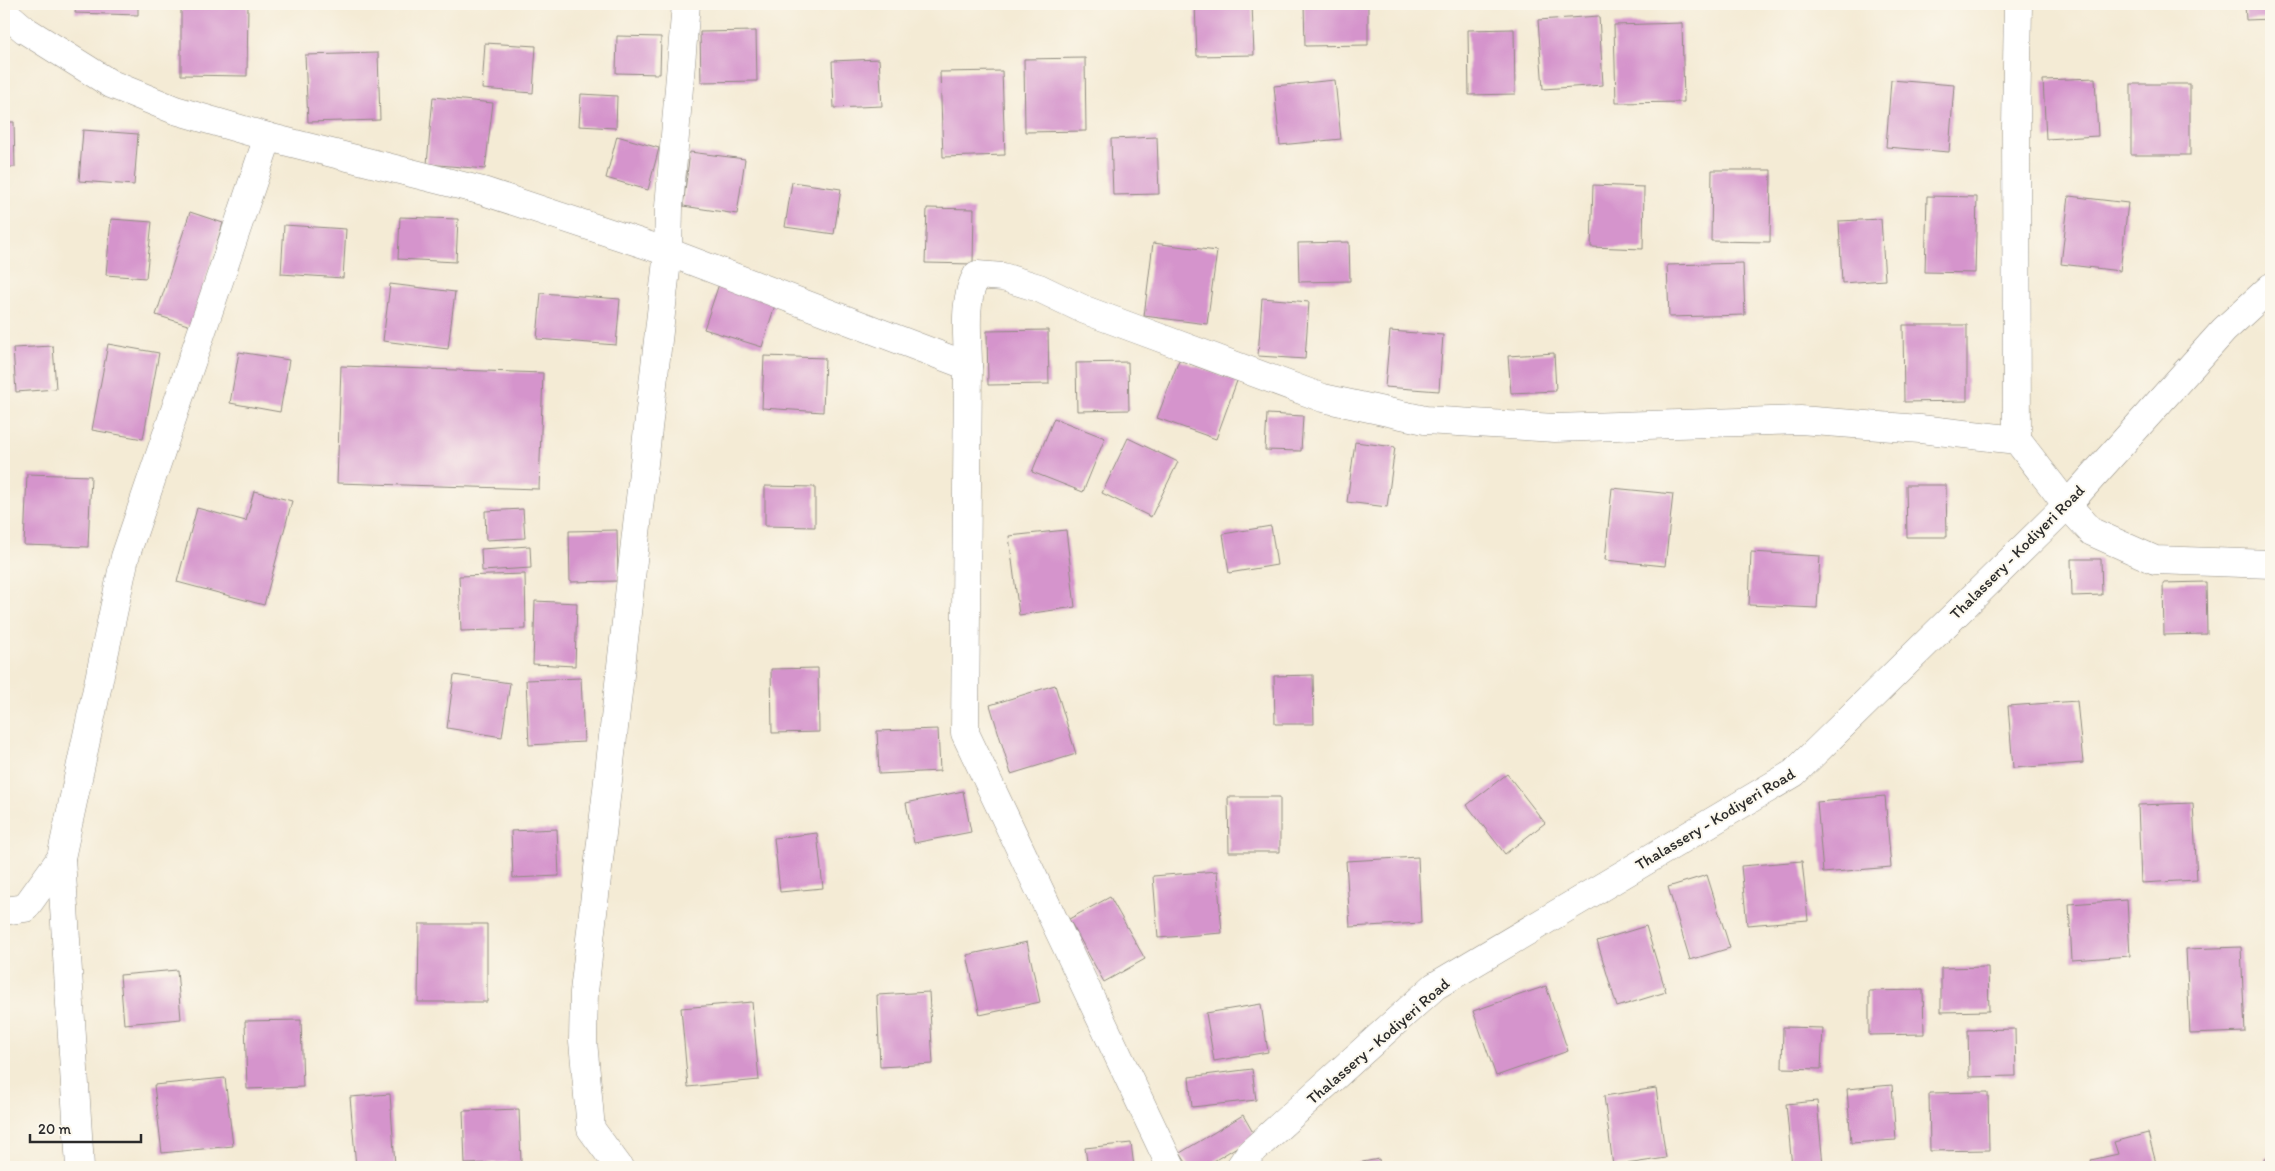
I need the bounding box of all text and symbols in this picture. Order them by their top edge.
street label: Thalassery - Kodiyeri Road [1946,480,2089,623]
street label: Thalassery - Kodiyeri Road [1632,764,1798,874]
street label: Thalassery - Kodiyeri Road [1303,974,1453,1108]
scale bar [30,1111,141,1143]
text: 20 m [38,1120,72,1138]

